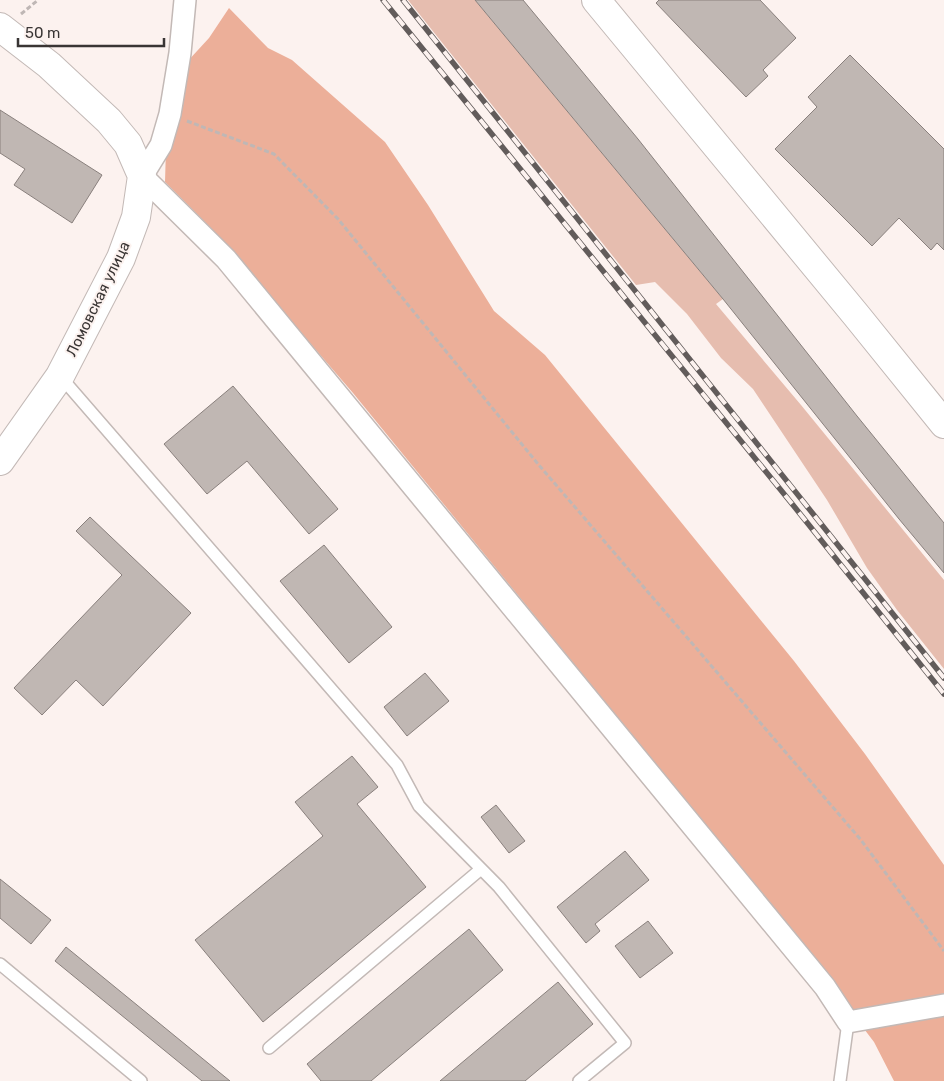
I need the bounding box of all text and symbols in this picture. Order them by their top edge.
scale bar [18,15,164,47]
text: 50 m [25,24,60,42]
street label: Ломовская улица [62,238,134,360]

